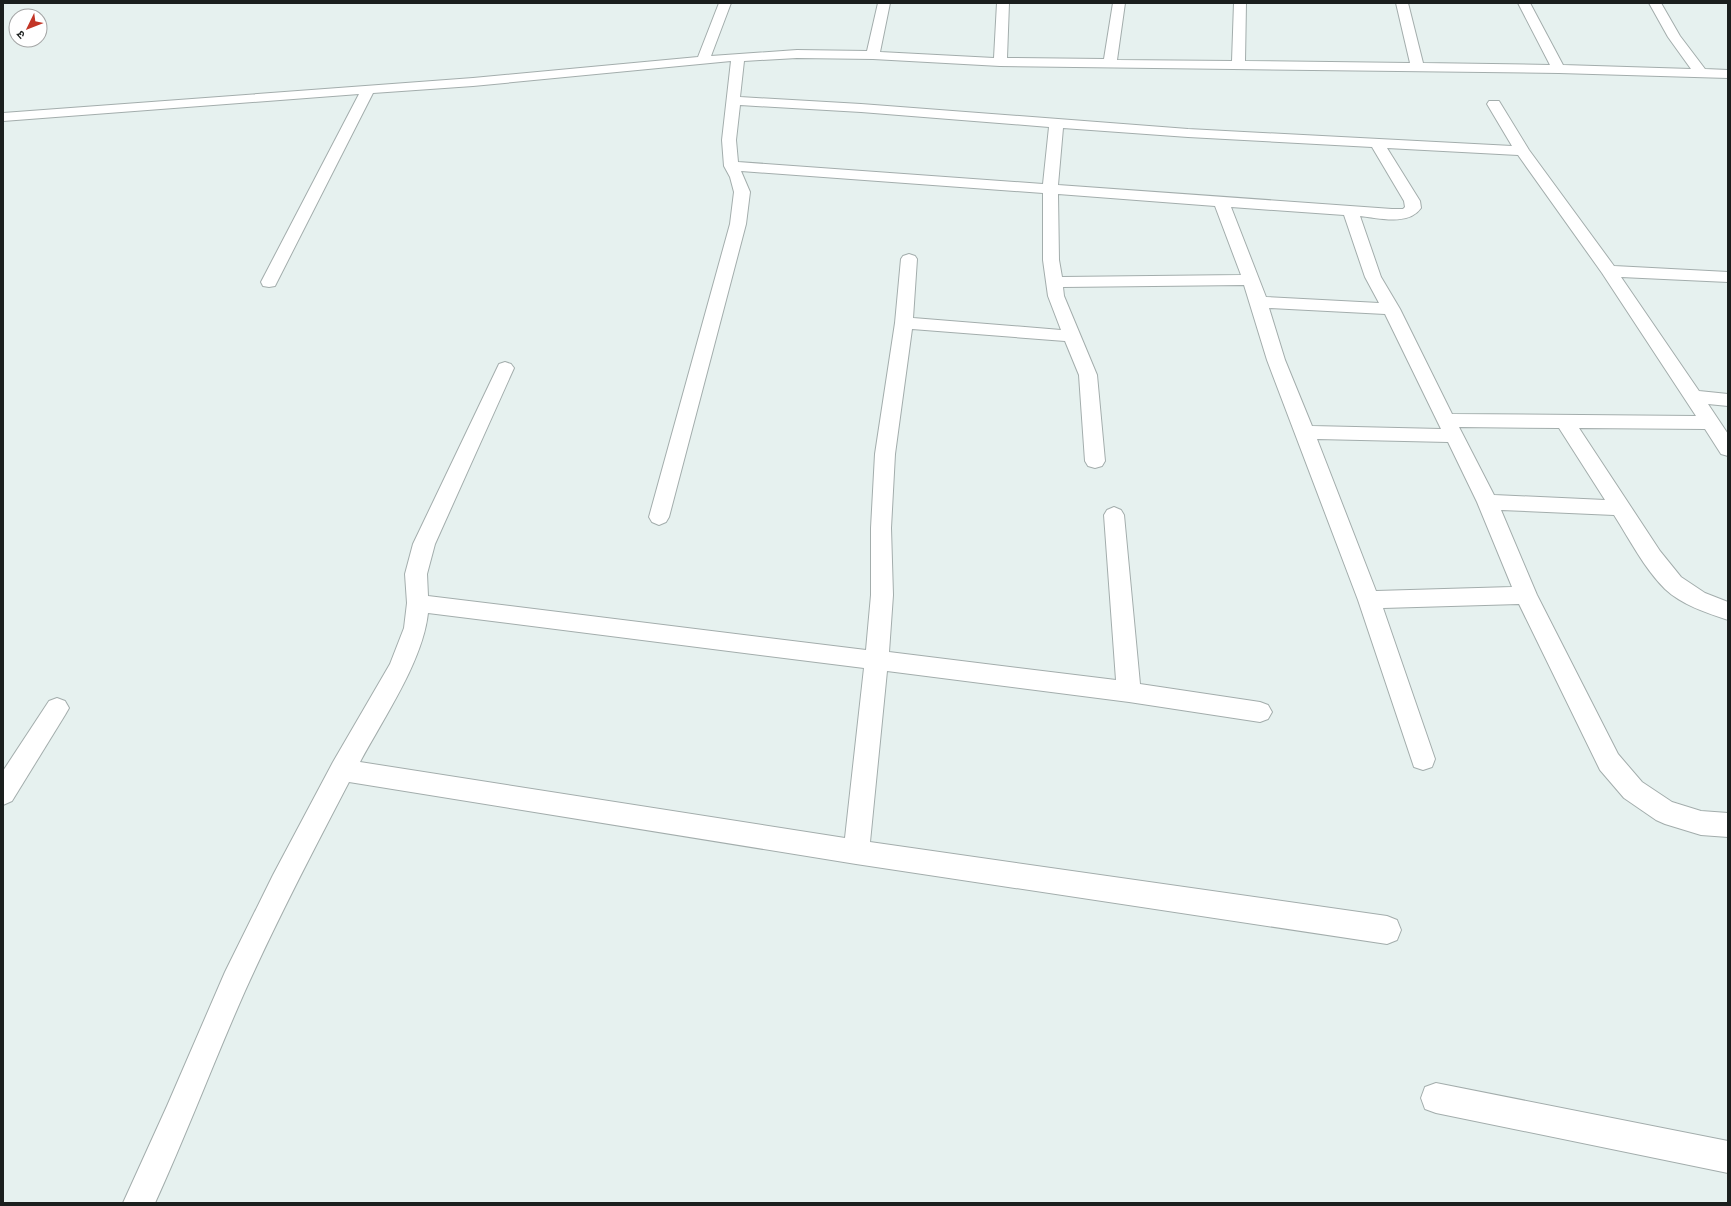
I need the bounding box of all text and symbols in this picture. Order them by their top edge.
north arrow [8,8,48,48]
text: उ [14,28,27,41]

